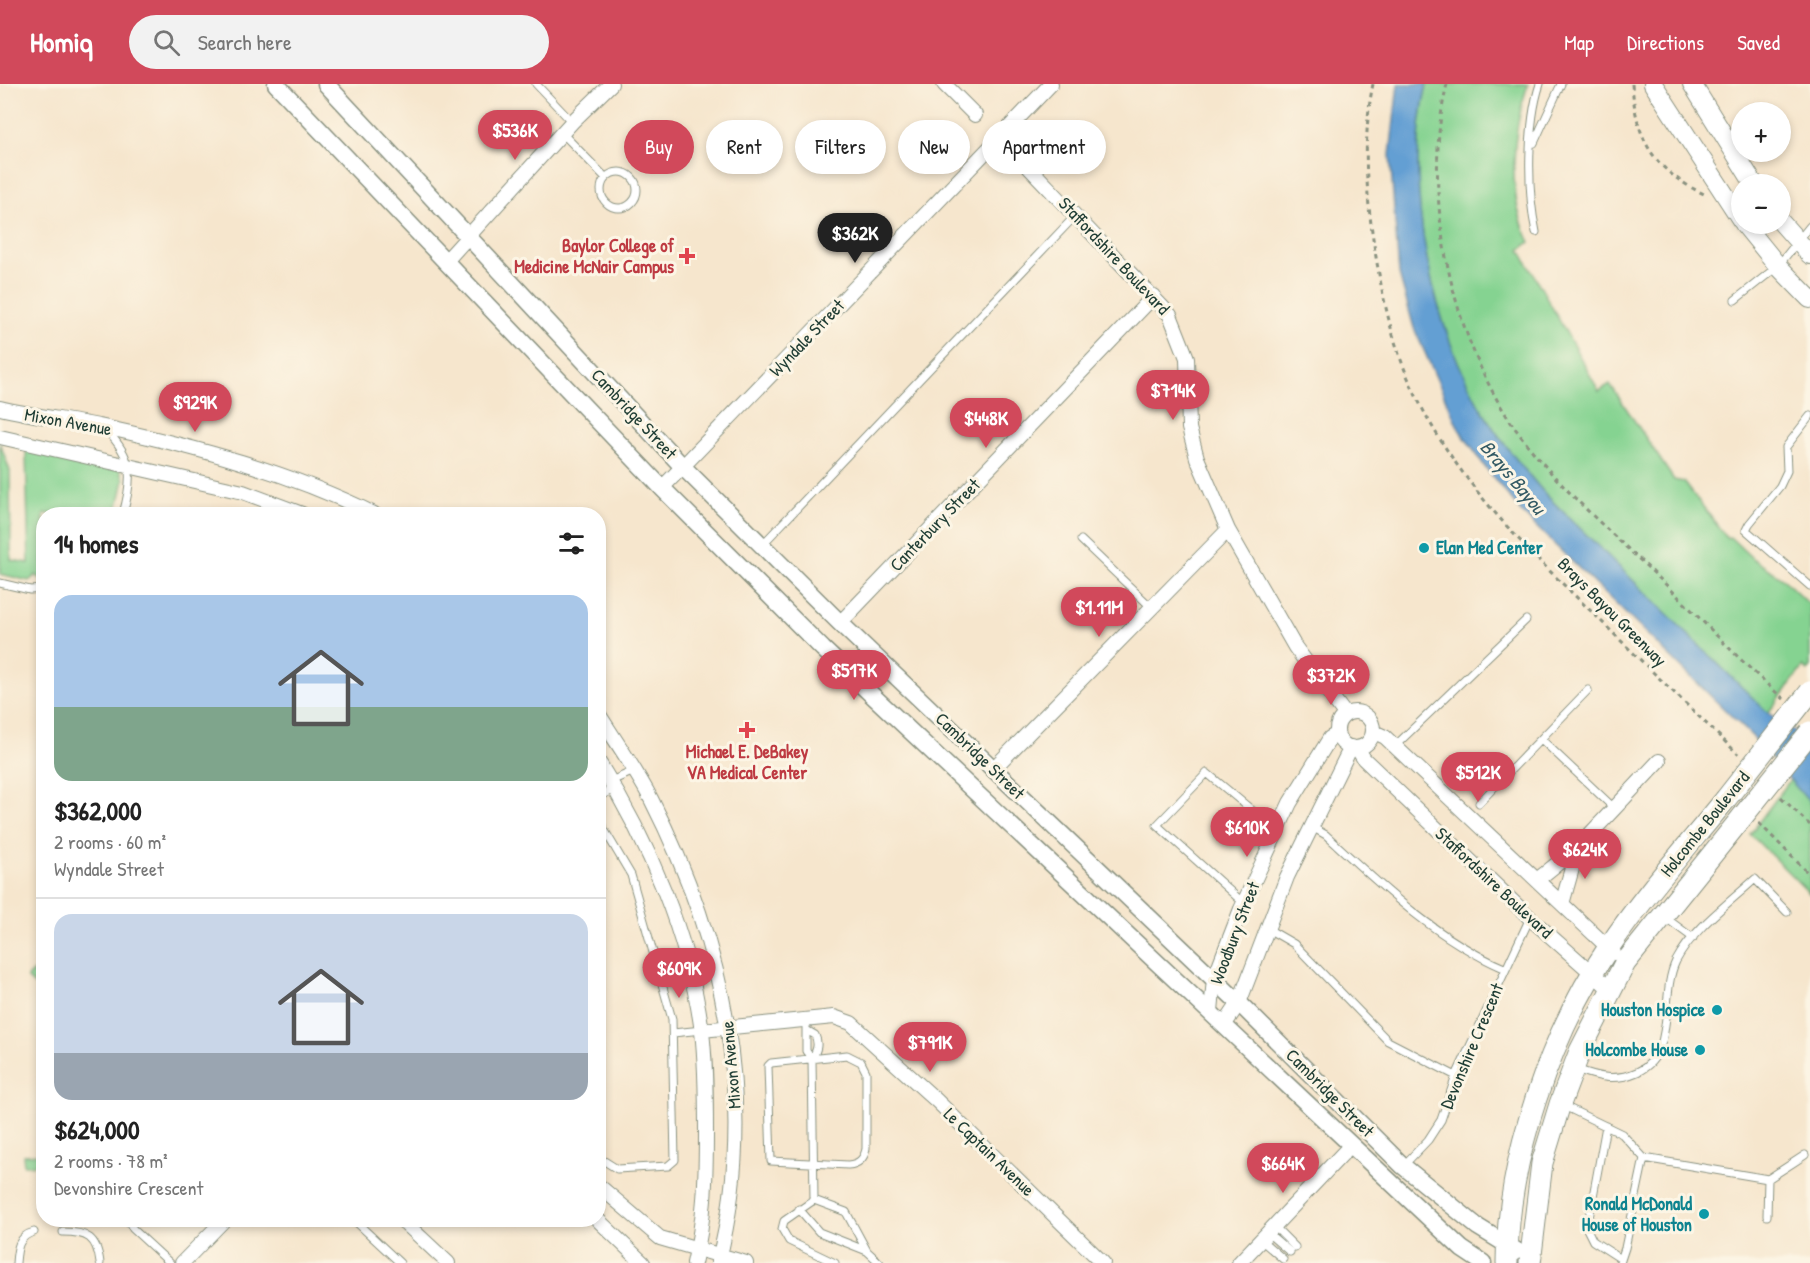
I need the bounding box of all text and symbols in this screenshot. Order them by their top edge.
search box [129,15,549,69]
text: Homiq [30,23,93,61]
icon: search [150,26,183,59]
text: Search here [198,27,292,57]
text: Map [1564,28,1594,57]
text: Directions [1627,28,1704,57]
text: Saved [1737,28,1780,57]
map controls [1731,102,1791,234]
button: + [1731,102,1791,162]
pin: $536K [473,110,557,161]
text: $536K [492,116,538,143]
chip: Buy [624,120,694,174]
chip: Rent [706,120,783,174]
chip: Filters [795,120,886,174]
chip: New [898,120,970,174]
chip: Apartment [982,120,1106,174]
button: − [1731,174,1791,234]
street label: Staffordshire Boulevard [1053,191,1176,320]
pin: $362K [813,213,897,264]
text: $362K [832,219,878,246]
place label: Baylor College of Medicine McNair Campus [514,233,675,280]
marker: Baylor College of Medicine McNair Campus [678,247,696,265]
street label: Wyndale Street [763,293,851,382]
street label: Cambridge Street [586,363,684,465]
pin: $714K [1131,370,1215,421]
text: $714K [1150,376,1196,403]
pin: $929K [153,382,237,433]
text: $929K [173,388,217,415]
pin: $448K [944,398,1028,449]
street label: Mixon Avenue [23,402,114,441]
text: $448K [964,404,1008,431]
water label: Brays Bayou [1474,434,1554,522]
street label: Canterbury Street [884,472,986,577]
text: 14 homes [54,526,139,561]
icon: filters [555,527,588,560]
place label: Elan Med Center [1436,535,1543,560]
marker: Elan Med Center [1417,541,1431,555]
street label: Brays Bayou Greenway [1552,551,1673,672]
pin: $1.11M [1050,587,1148,638]
text: $1.11M [1075,593,1123,620]
icon: home [267,634,375,742]
pin: $517K [812,650,896,701]
pin: $372K [1289,655,1373,706]
text: $517K [831,656,877,683]
text: $372K [1307,661,1355,688]
street label: Cambridge Street [930,706,1031,805]
marker: Michael E. DeBakey VA Medical Center [738,721,756,739]
place label: Michael E. DeBakey VA Medical Center [686,739,809,785]
pin: $512K [1436,752,1520,803]
text: $512K [1455,758,1501,785]
street label: Holcombe Boulevard [1654,766,1755,882]
text: $362,000 [54,793,142,828]
pin: $610K [1205,807,1289,858]
text: $610K [1225,813,1269,840]
street label: Staffordshire Boulevard [1430,821,1559,944]
text: 2 rooms · 60 m² [54,828,166,855]
pin: $624K [1543,829,1627,880]
text: $624K [1562,835,1608,862]
text: Wyndale Street [54,855,164,882]
street label: Woodbury Street [1204,877,1266,988]
pin: $609K [637,948,721,999]
icon: home [267,953,375,1061]
text: $609K [657,954,701,981]
street label: Devonshire Crescent [1434,978,1510,1113]
place label: Houston Hospice [1601,997,1706,1023]
marker: Houston Hospice [1710,1003,1724,1017]
street label: Mixon Avenue [714,1020,747,1110]
pin: $791K [888,1022,972,1073]
text: $791K [907,1028,953,1055]
place label: Holcombe House [1585,1037,1689,1062]
street label: Cambridge Street [1281,1043,1381,1143]
marker: Holcombe House [1693,1043,1707,1057]
street label: Le Captain Avenue [938,1102,1040,1202]
text: $624,000 [54,1112,140,1147]
pin: $664K [1241,1143,1325,1194]
text: 2 rooms · 78 m² [54,1147,168,1174]
text: $664K [1261,1149,1305,1176]
text: Devonshire Crescent [54,1174,203,1201]
place label: Ronald McDonald House of Houston [1582,1191,1692,1237]
marker: Ronald McDonald House of Houston [1697,1207,1711,1221]

